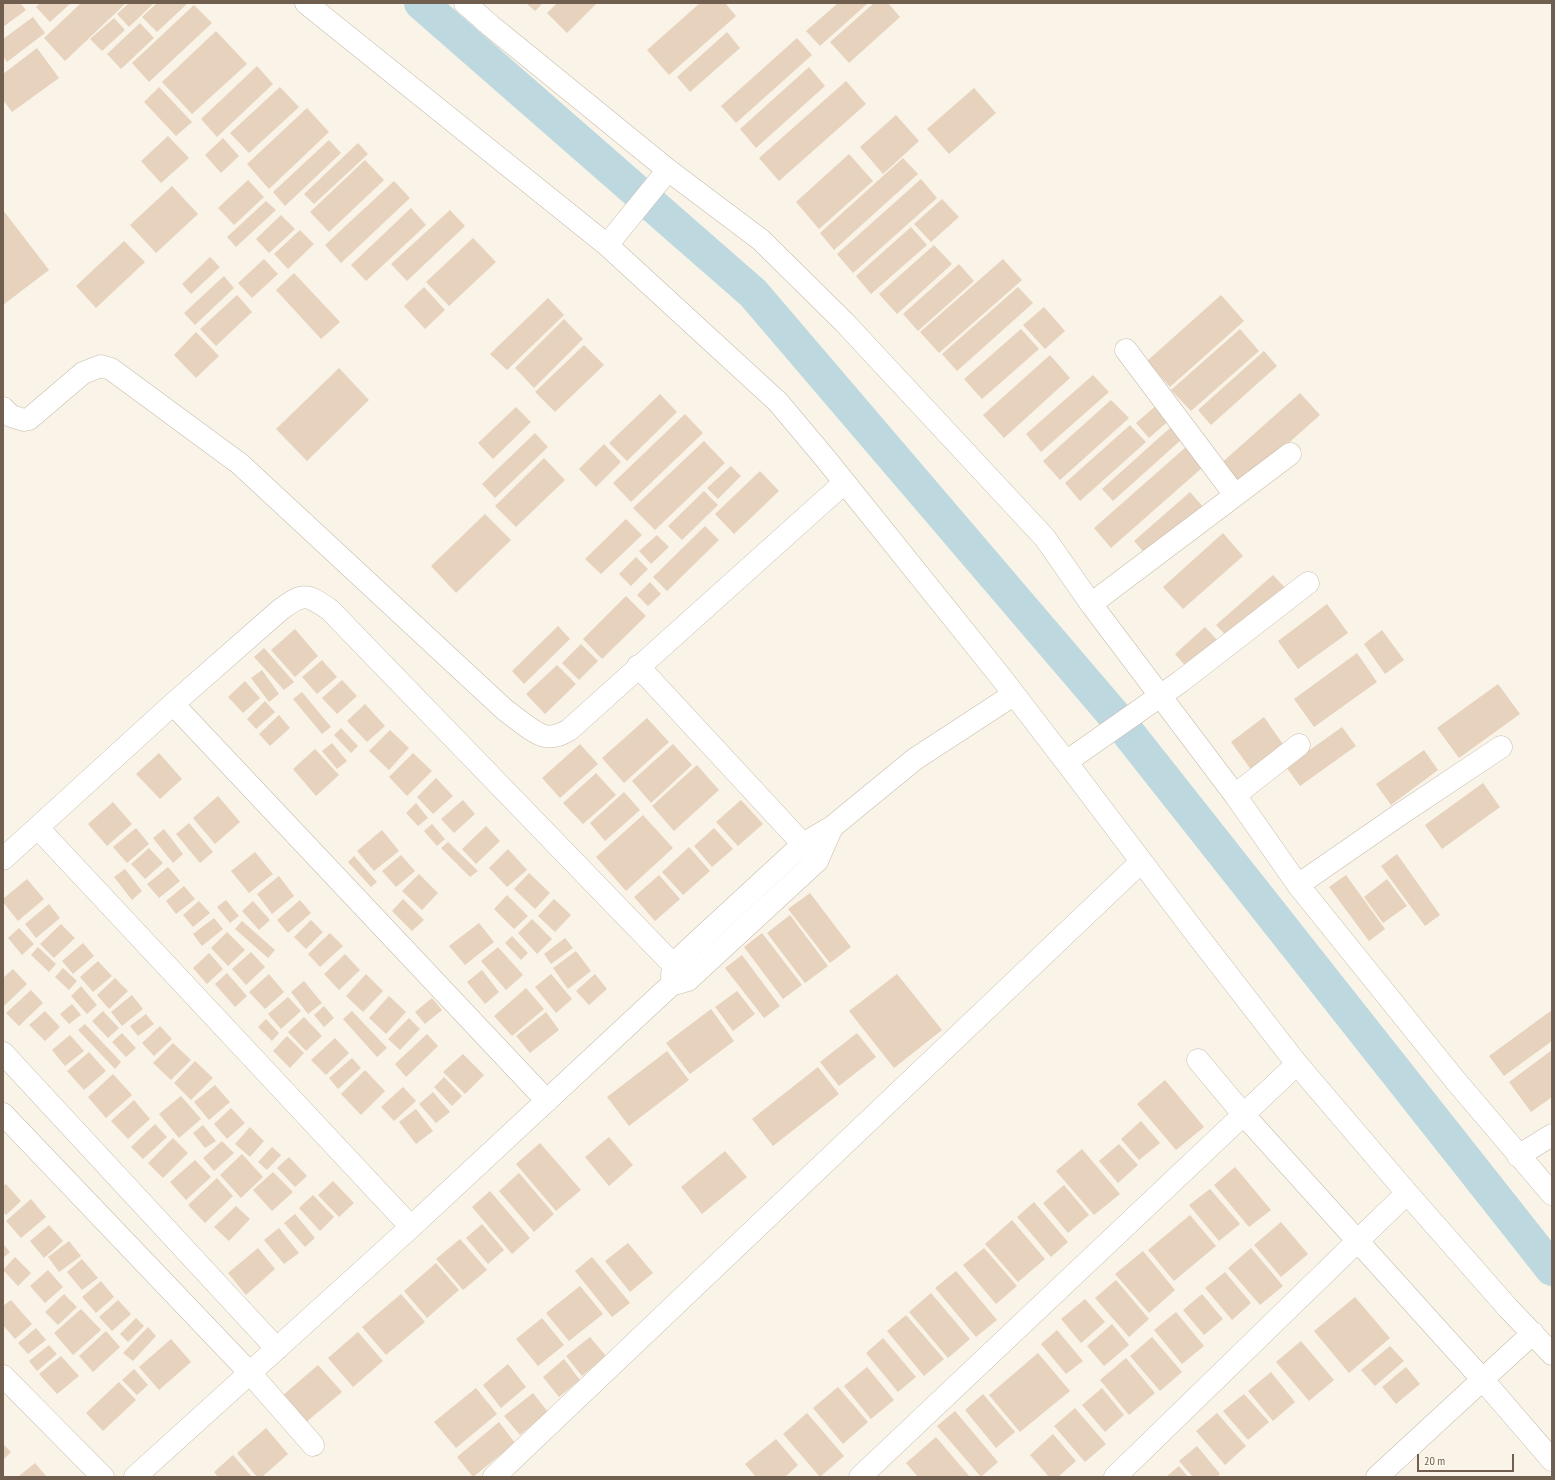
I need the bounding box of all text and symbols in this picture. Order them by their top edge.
scale bar [1419,1446,1516,1472]
text: 20 m [1424,1453,1445,1468]

